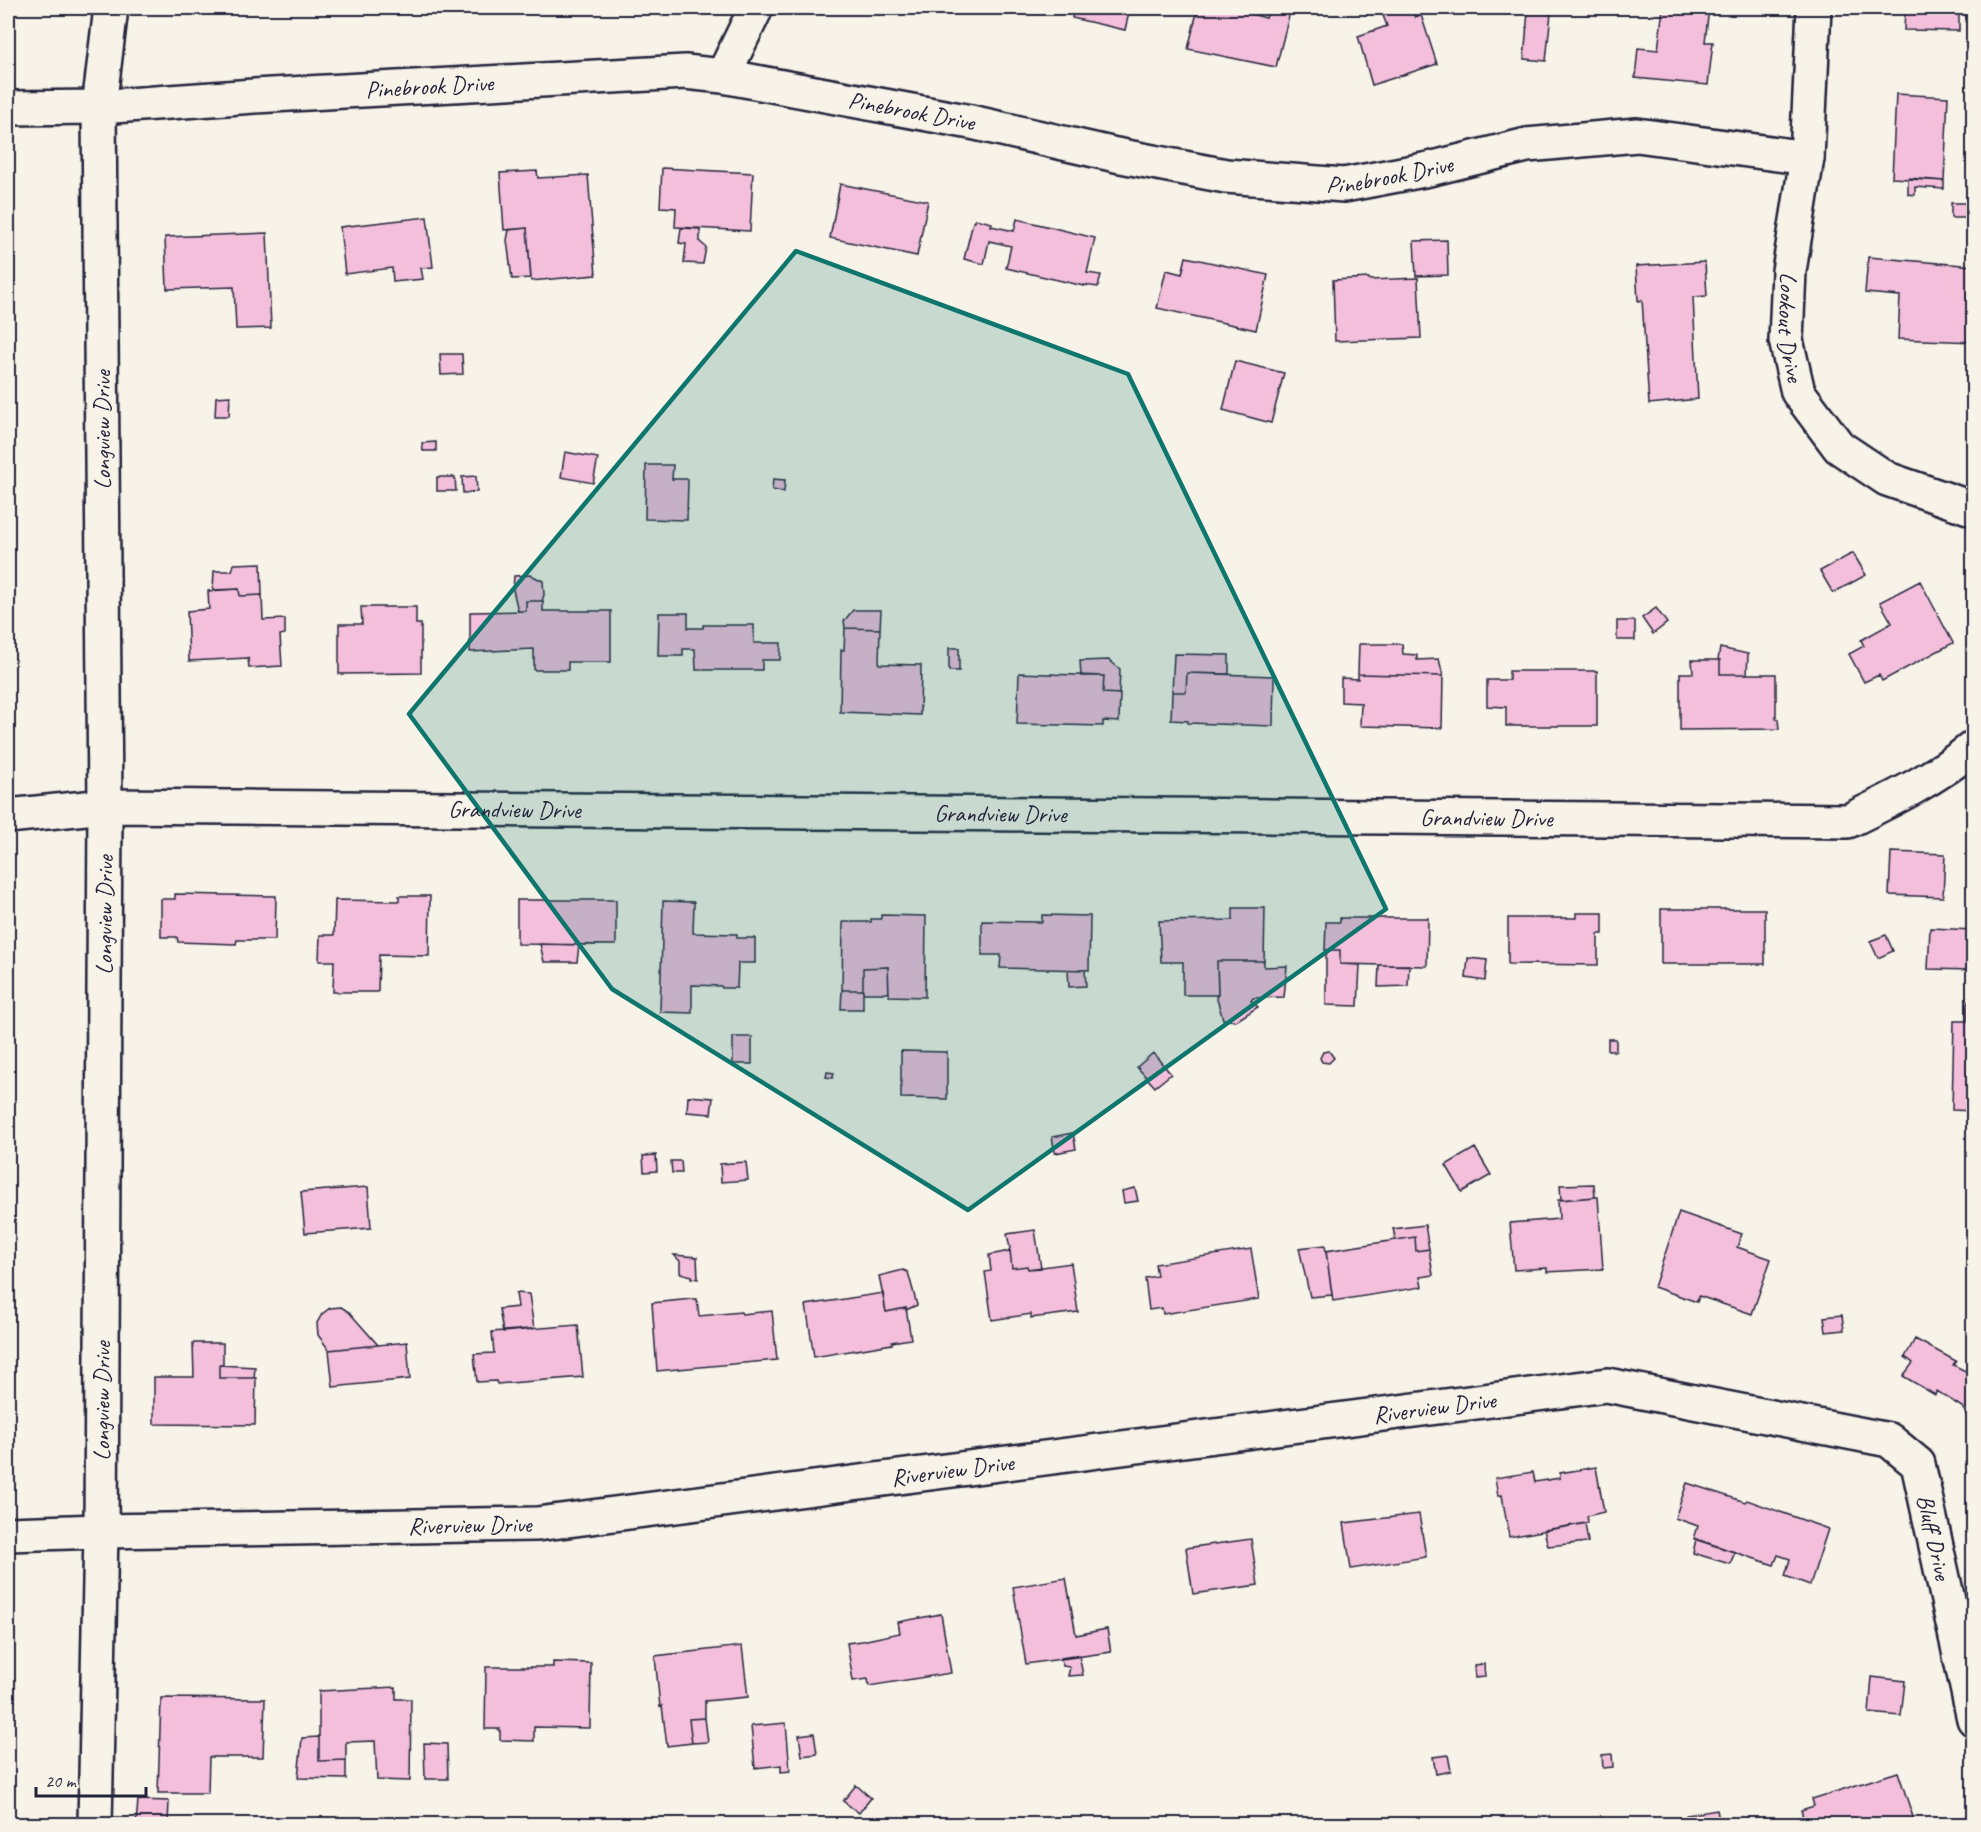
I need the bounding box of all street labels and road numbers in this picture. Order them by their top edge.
street label: Pinebrook Drive [365,68,496,105]
street label: Pinebrook Drive [846,85,979,138]
street label: Pinebrook Drive [1325,148,1458,200]
street label: Lookout Drive [1771,272,1811,387]
street label: Longview Drive [87,368,117,490]
street label: Grandview Drive [448,794,583,825]
street label: Grandview Drive [934,798,1069,829]
street label: Grandview Drive [1420,802,1555,833]
street label: Longview Drive [89,853,120,975]
street label: Longview Drive [86,1339,117,1461]
street label: Riverview Drive [1371,1384,1500,1430]
street label: Riverview Drive [889,1447,1018,1493]
street label: Bluff Drive [1910,1492,1958,1585]
street label: Riverview Drive [408,1509,534,1541]

